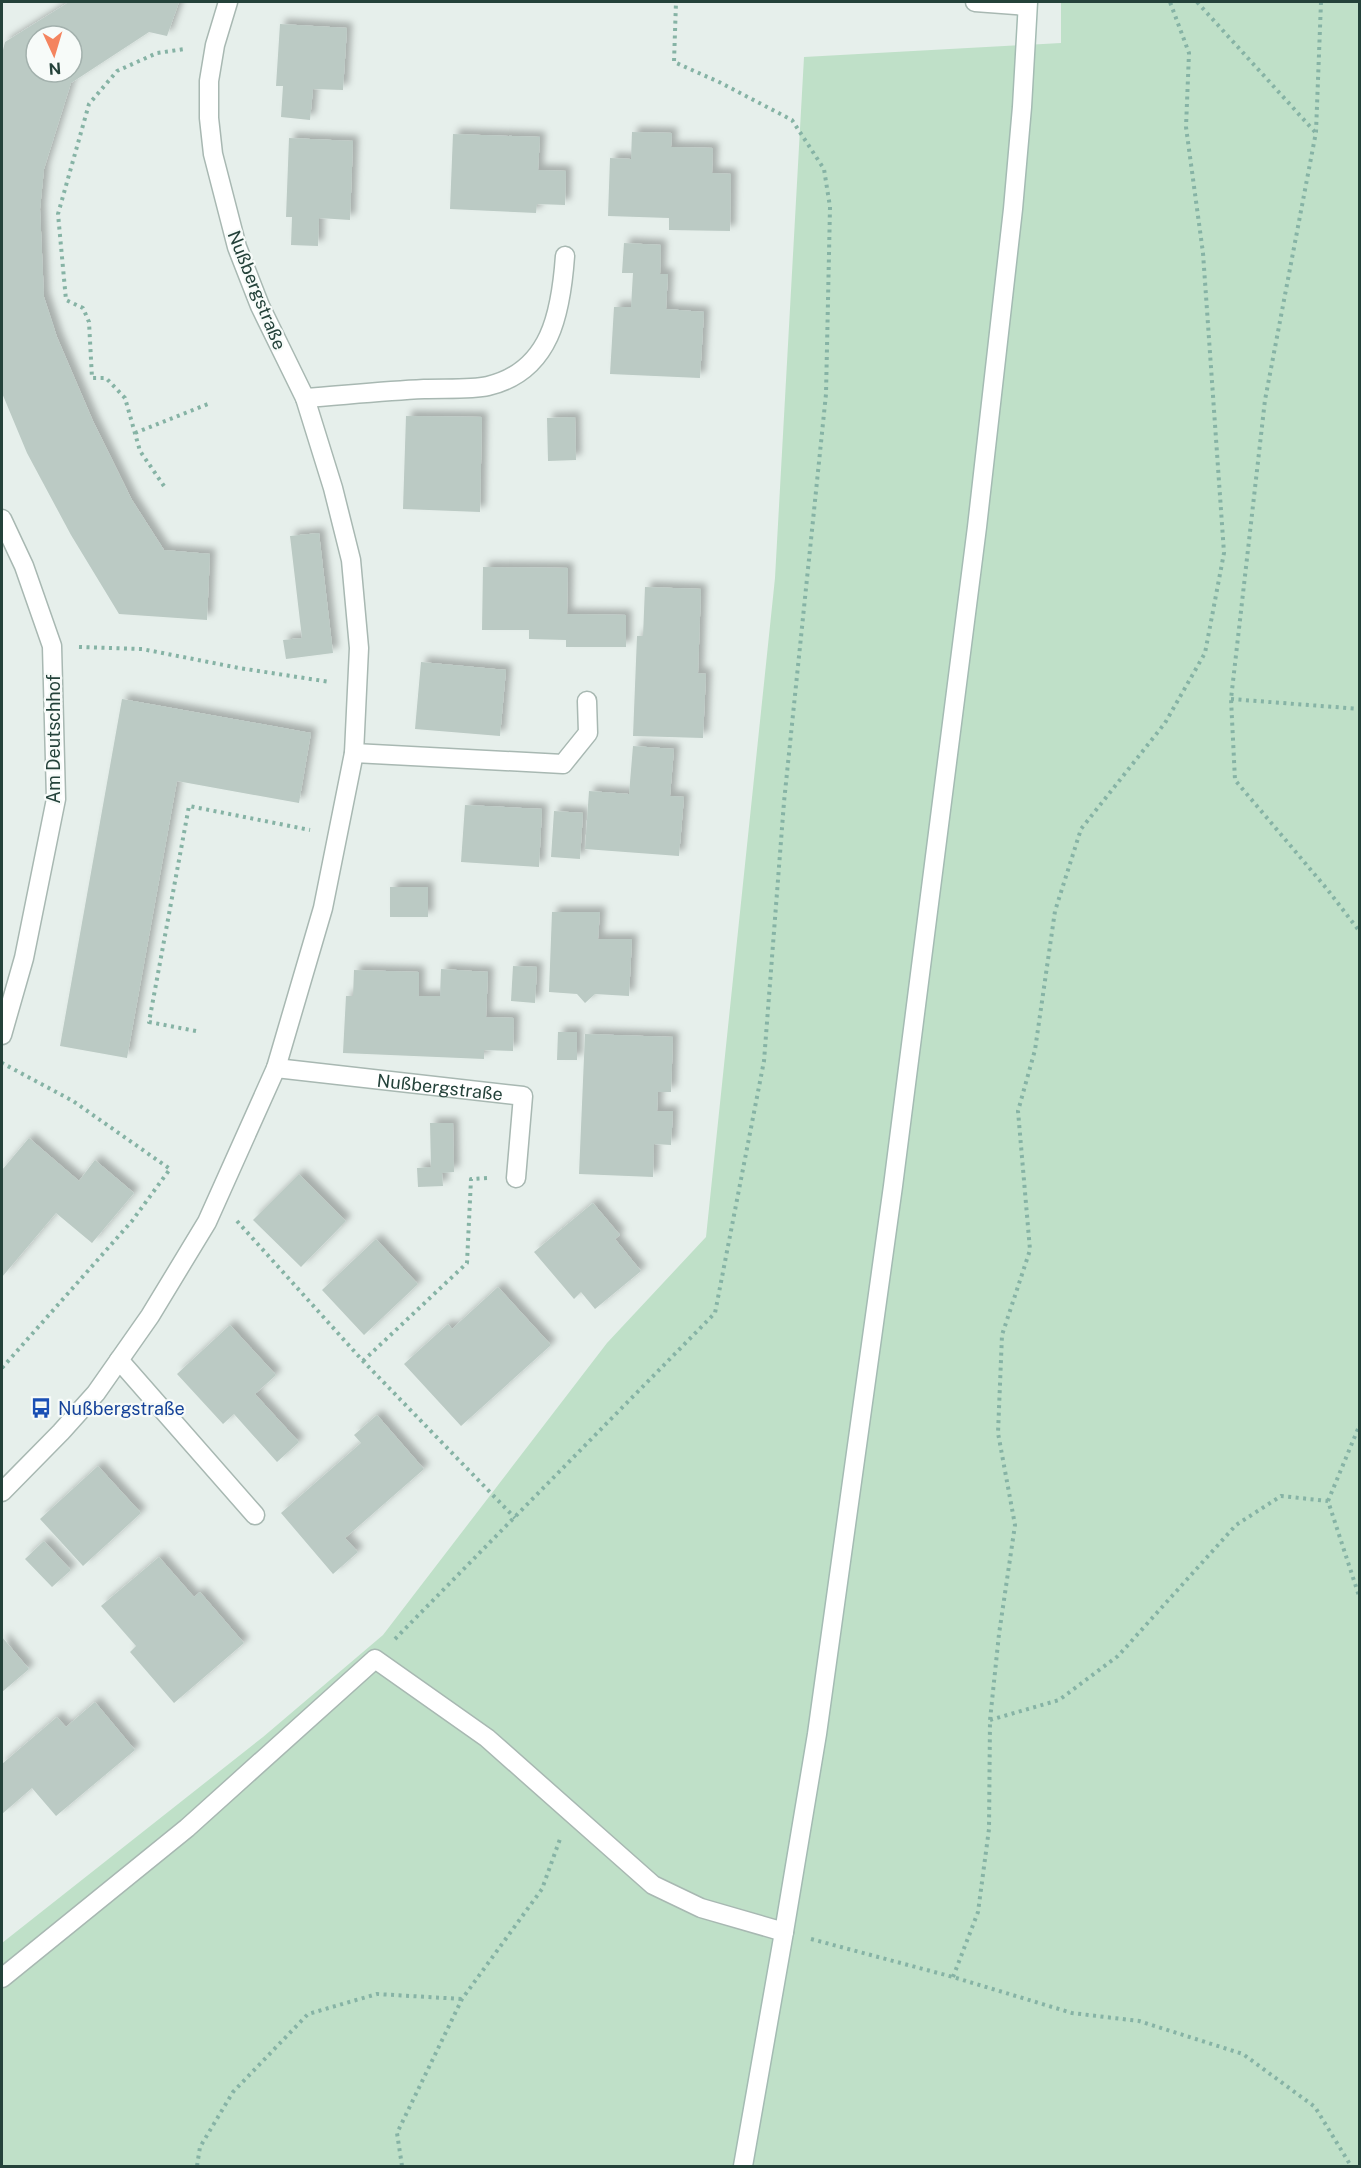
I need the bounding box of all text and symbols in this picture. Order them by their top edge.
north arrow [24,24,84,84]
text: N [48,59,62,78]
street label: Nußbergstraße [224,227,290,353]
street label: Am Deutschhof [43,674,64,804]
street label: Nußbergstraße [376,1069,504,1104]
bus stop icon: Nußbergstraße [29,1396,53,1420]
place label: Nußbergstraße [58,1398,185,1419]

